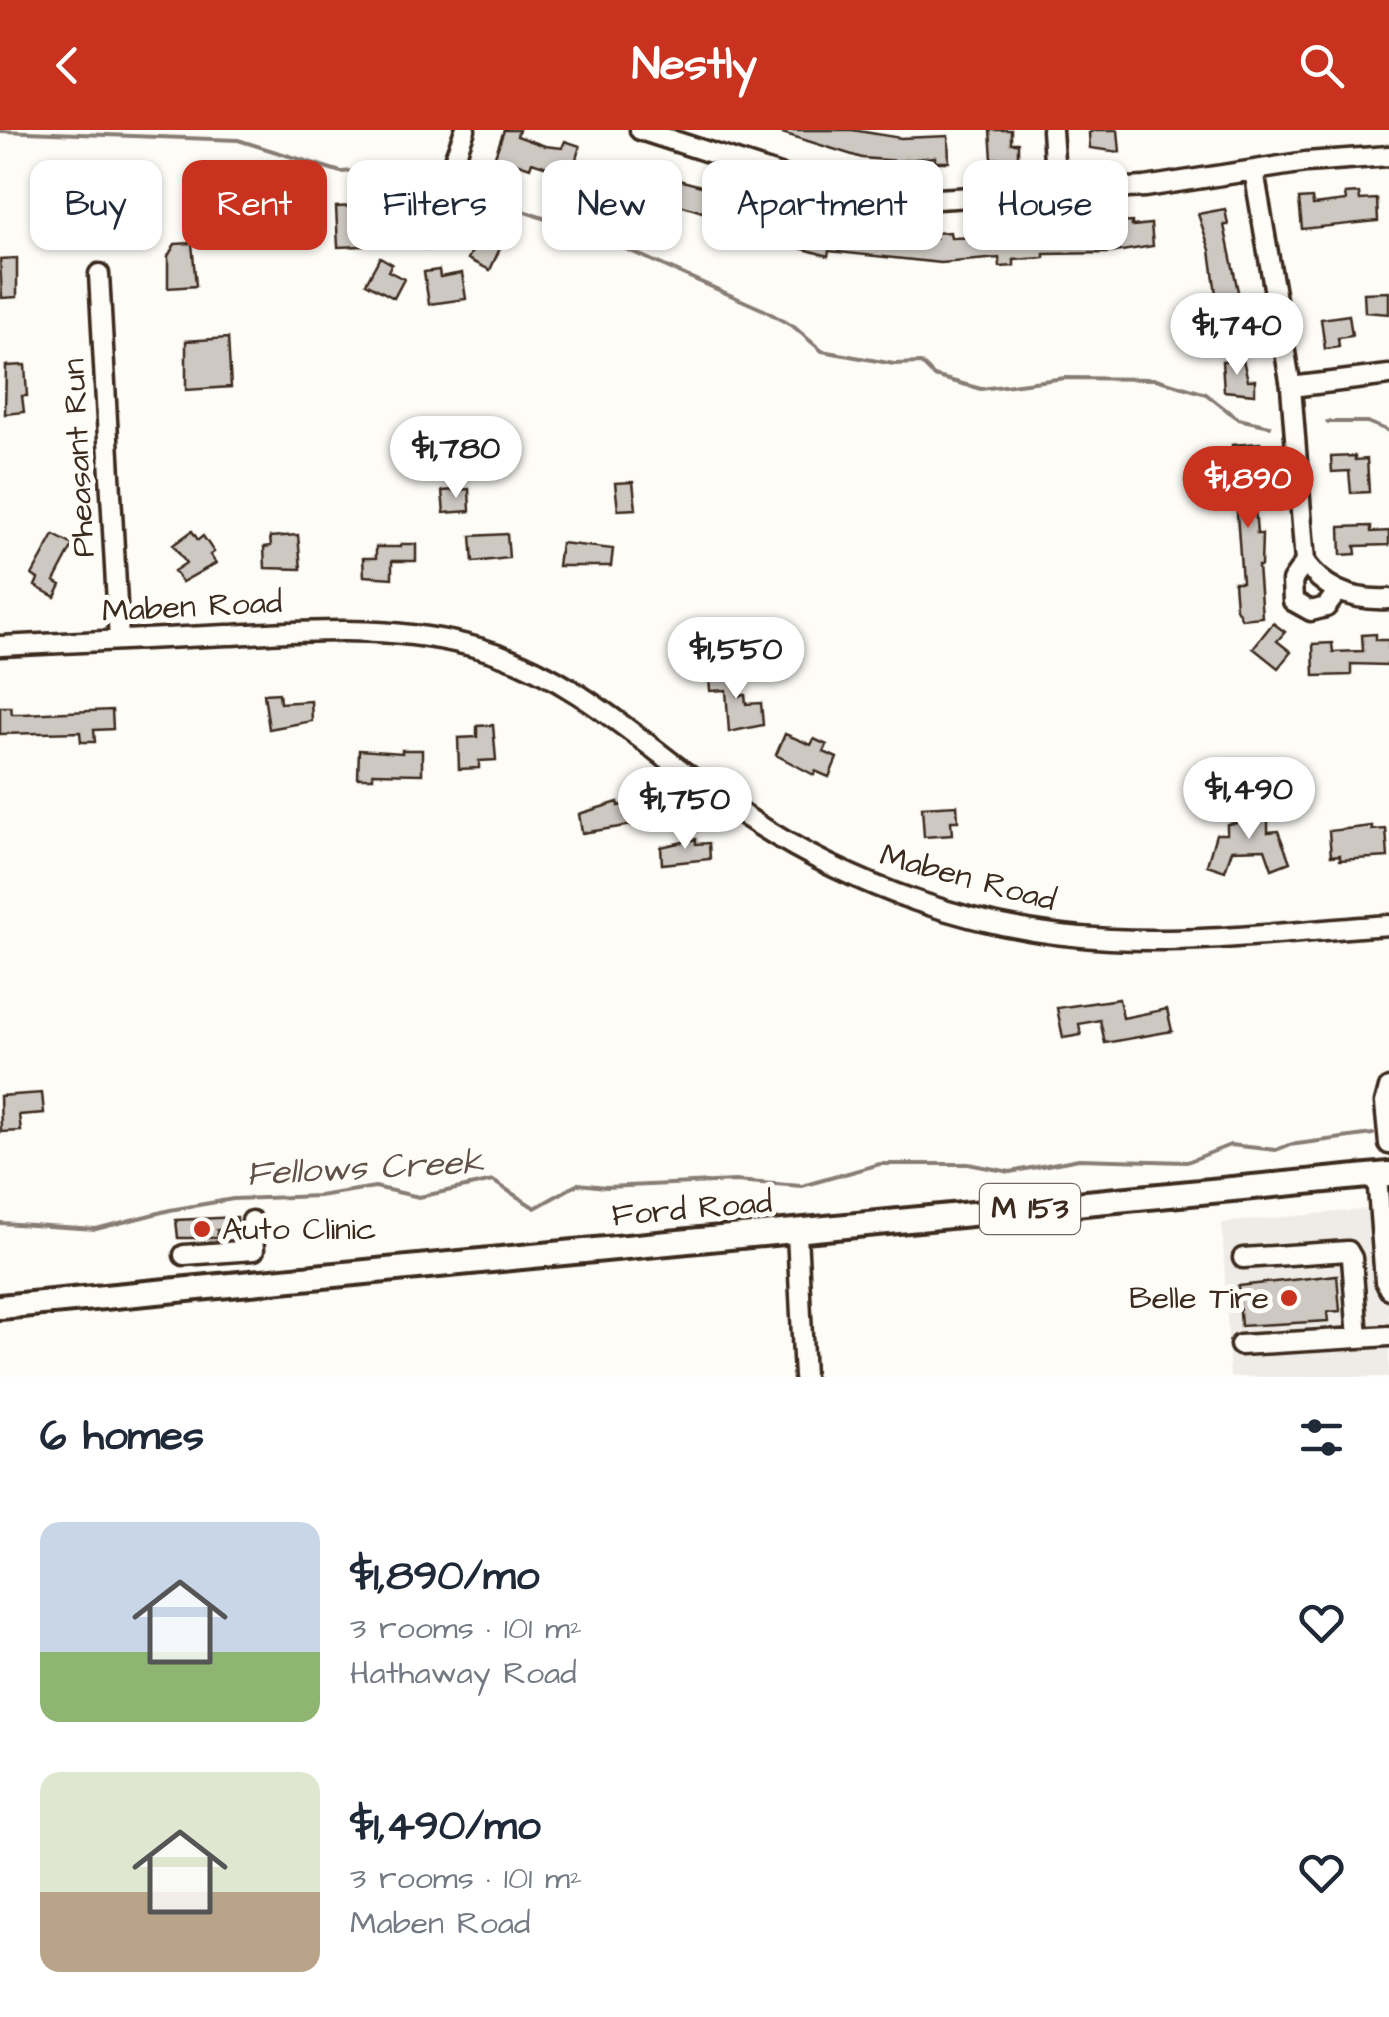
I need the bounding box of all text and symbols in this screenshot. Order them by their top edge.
text: Nestly [632,34,757,96]
icon: back [40,38,95,93]
icon: search [1294,38,1349,93]
chip: Buy [30,160,162,250]
chip: Rent [182,160,327,250]
chip: Filters [347,160,522,250]
chip: New [542,160,682,250]
chip: Apartment [702,160,943,250]
chip: House [963,160,1128,250]
pin: $1,740 [1156,293,1318,378]
text: $1,740 [1192,303,1282,348]
street label: Pheasant Run [51,357,107,559]
pin: $1,780 [375,416,537,501]
text: $1,780 [412,426,500,471]
pin: $1,890 [1167,446,1329,531]
text: $1,890 [1205,456,1291,501]
street label: Maben Road [101,580,283,634]
pin: $1,550 [655,617,817,702]
text: $1,550 [689,627,783,672]
pin: $1,490 [1168,757,1330,842]
pin: $1,750 [604,767,766,852]
text: $1,490 [1205,767,1293,812]
text: $1,750 [640,777,730,822]
street label: Maben Road [875,833,1061,923]
water label: Fellows Creek [245,1137,486,1199]
street label: Ford Road [610,1180,774,1238]
road number: M 153 [980,1184,1080,1234]
place label: Auto Clinic [222,1207,376,1252]
marker: Auto Clinic [191,1218,213,1240]
place label: Belle Tire [1129,1276,1269,1321]
marker: Belle Tire [1278,1287,1300,1309]
text: 6 homes [40,1408,204,1466]
icon: filters [1294,1410,1349,1465]
text: $1,890/mo [350,1548,539,1606]
icon: home [120,1562,240,1682]
icon: heart [1294,1595,1349,1650]
text: 3 rooms · 101 m² [350,1606,582,1651]
text: Hathaway Road [350,1651,577,1696]
text: $1,490/mo [350,1798,541,1856]
icon: home [120,1812,240,1932]
icon: heart [1294,1845,1349,1900]
text: 3 rooms · 101 m² [350,1856,582,1901]
text: Maben Road [350,1901,530,1946]

